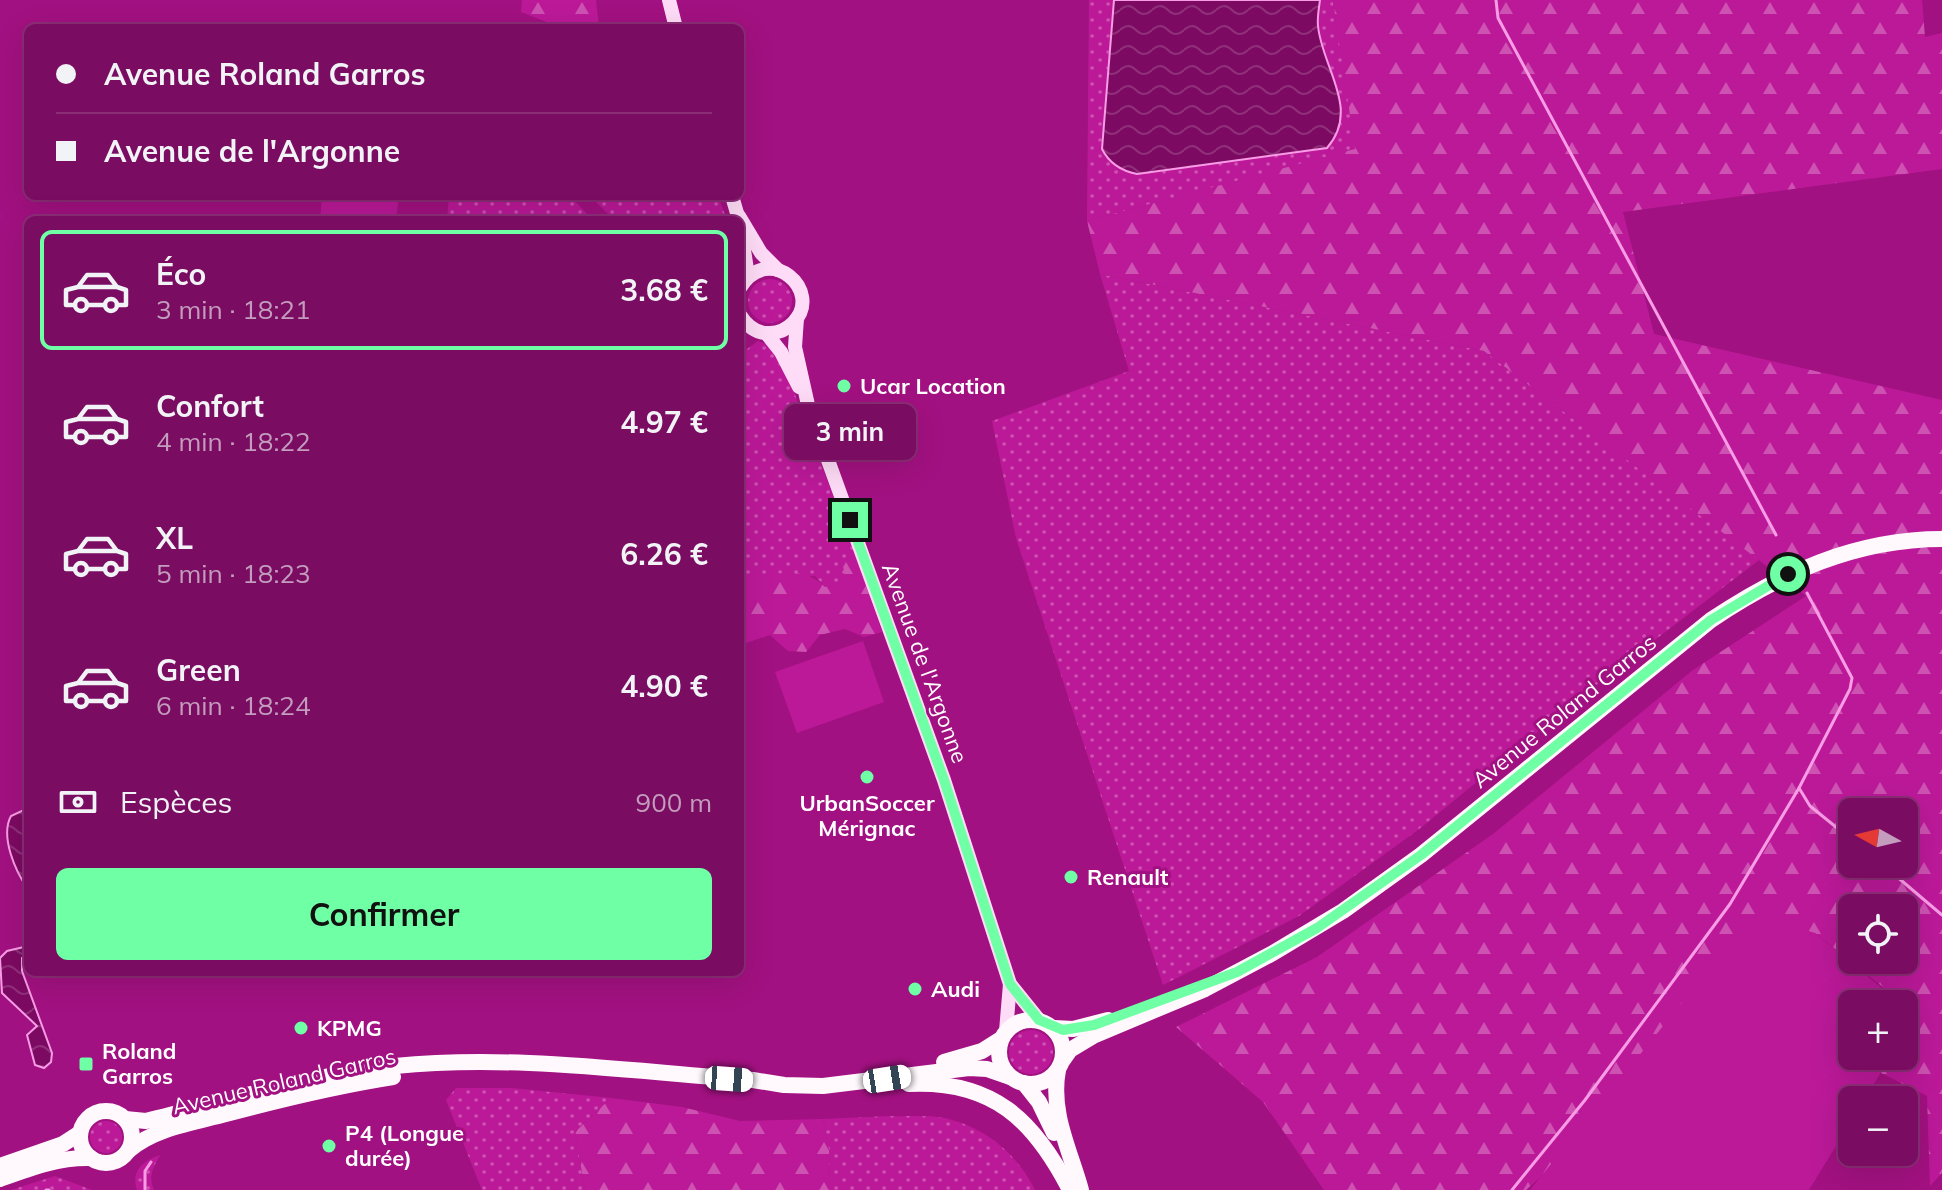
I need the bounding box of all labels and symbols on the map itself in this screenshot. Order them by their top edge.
place label: Ucar Location [860,372,1006,400]
marker: Ucar Location [835,377,853,395]
callout: 3 min [784,404,916,460]
route end [832,502,868,538]
route start [1770,556,1806,592]
street label: Avenue de l'Argonne [876,559,974,767]
street label: Avenue Roland Garros [1466,628,1662,794]
marker: UrbanSoccer Mérignac [858,768,876,786]
place label: UrbanSoccer Mérignac [799,789,935,842]
north arrow [1838,798,1918,878]
place label: Renault [1087,863,1168,891]
marker: Renault [1062,868,1080,886]
place label: Audi [931,975,980,1003]
marker: Audi [906,980,924,998]
place label: KPMG [317,1014,382,1042]
marker: KPMG [292,1019,310,1037]
place label: Roland Garros [102,1037,176,1090]
street label: Avenue Roland Garros [169,1042,399,1120]
marker: Roland Garros [77,1055,95,1073]
car [861,1063,913,1095]
car [704,1065,754,1093]
place label: P4 (Longue durée) [345,1119,464,1172]
marker: P4 (Longue durée) [320,1137,338,1155]

